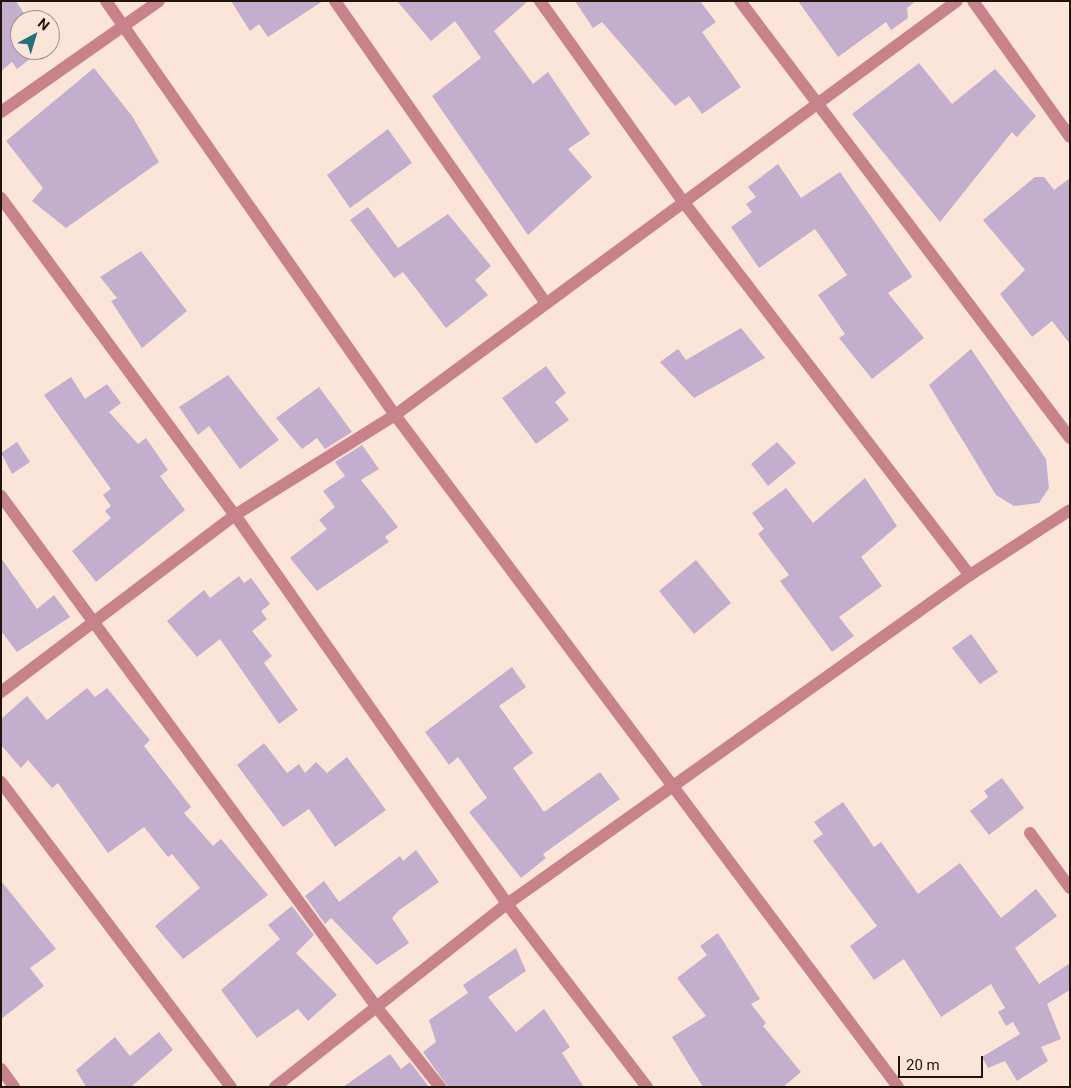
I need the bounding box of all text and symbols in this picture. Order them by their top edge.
north arrow [10,10,60,60]
text: N [35,15,53,33]
scale bar [901,1046,986,1078]
text: 20 m [906,1056,940,1074]

